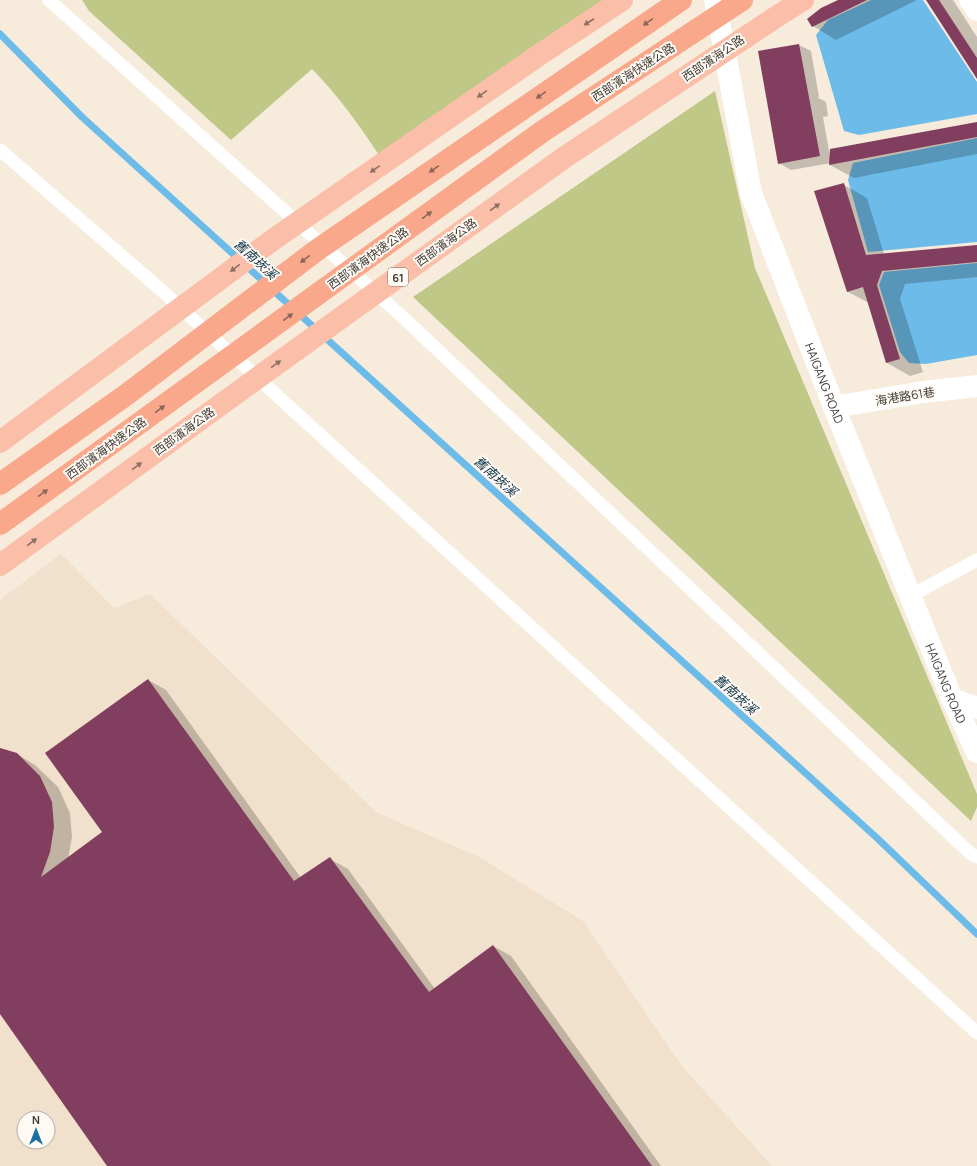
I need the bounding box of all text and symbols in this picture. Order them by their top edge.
one-way arrow [584,18,595,25]
one-way arrow [643,18,654,26]
street label: 西部濱海公路 [678,31,748,85]
street label: 西部濱海快速公路 [588,39,678,105]
one-way arrow [477,90,487,98]
one-way arrow [536,91,547,99]
one-way arrow [370,165,380,173]
one-way arrow [429,165,440,173]
one-way arrow [490,203,501,211]
one-way arrow [422,212,432,220]
street label: 西部濱海公路 [412,214,480,270]
street label: 西部濱海快速公路 [324,223,412,293]
water label: 舊南崁溪 [231,235,283,284]
one-way arrow [299,255,310,264]
one-way arrow [229,264,240,272]
road number: 61 [388,268,408,286]
one-way arrow [282,312,293,321]
street label: HAIGANG ROAD [801,340,848,426]
one-way arrow [270,360,281,368]
street label: 海港路61巷 [874,383,936,409]
street label: 西部濱海公路 [150,403,218,459]
one-way arrow [154,405,165,413]
street label: 西部濱海快速公路 [62,413,150,483]
water label: 舊南崁溪 [471,452,523,501]
one-way arrow [131,461,142,470]
one-way arrow [38,490,48,498]
one-way arrow [26,538,37,546]
street label: HAIGANG ROAD [922,641,971,726]
water label: 舊南崁溪 [711,670,763,719]
north arrow [16,1110,56,1150]
text: N [32,1112,40,1127]

